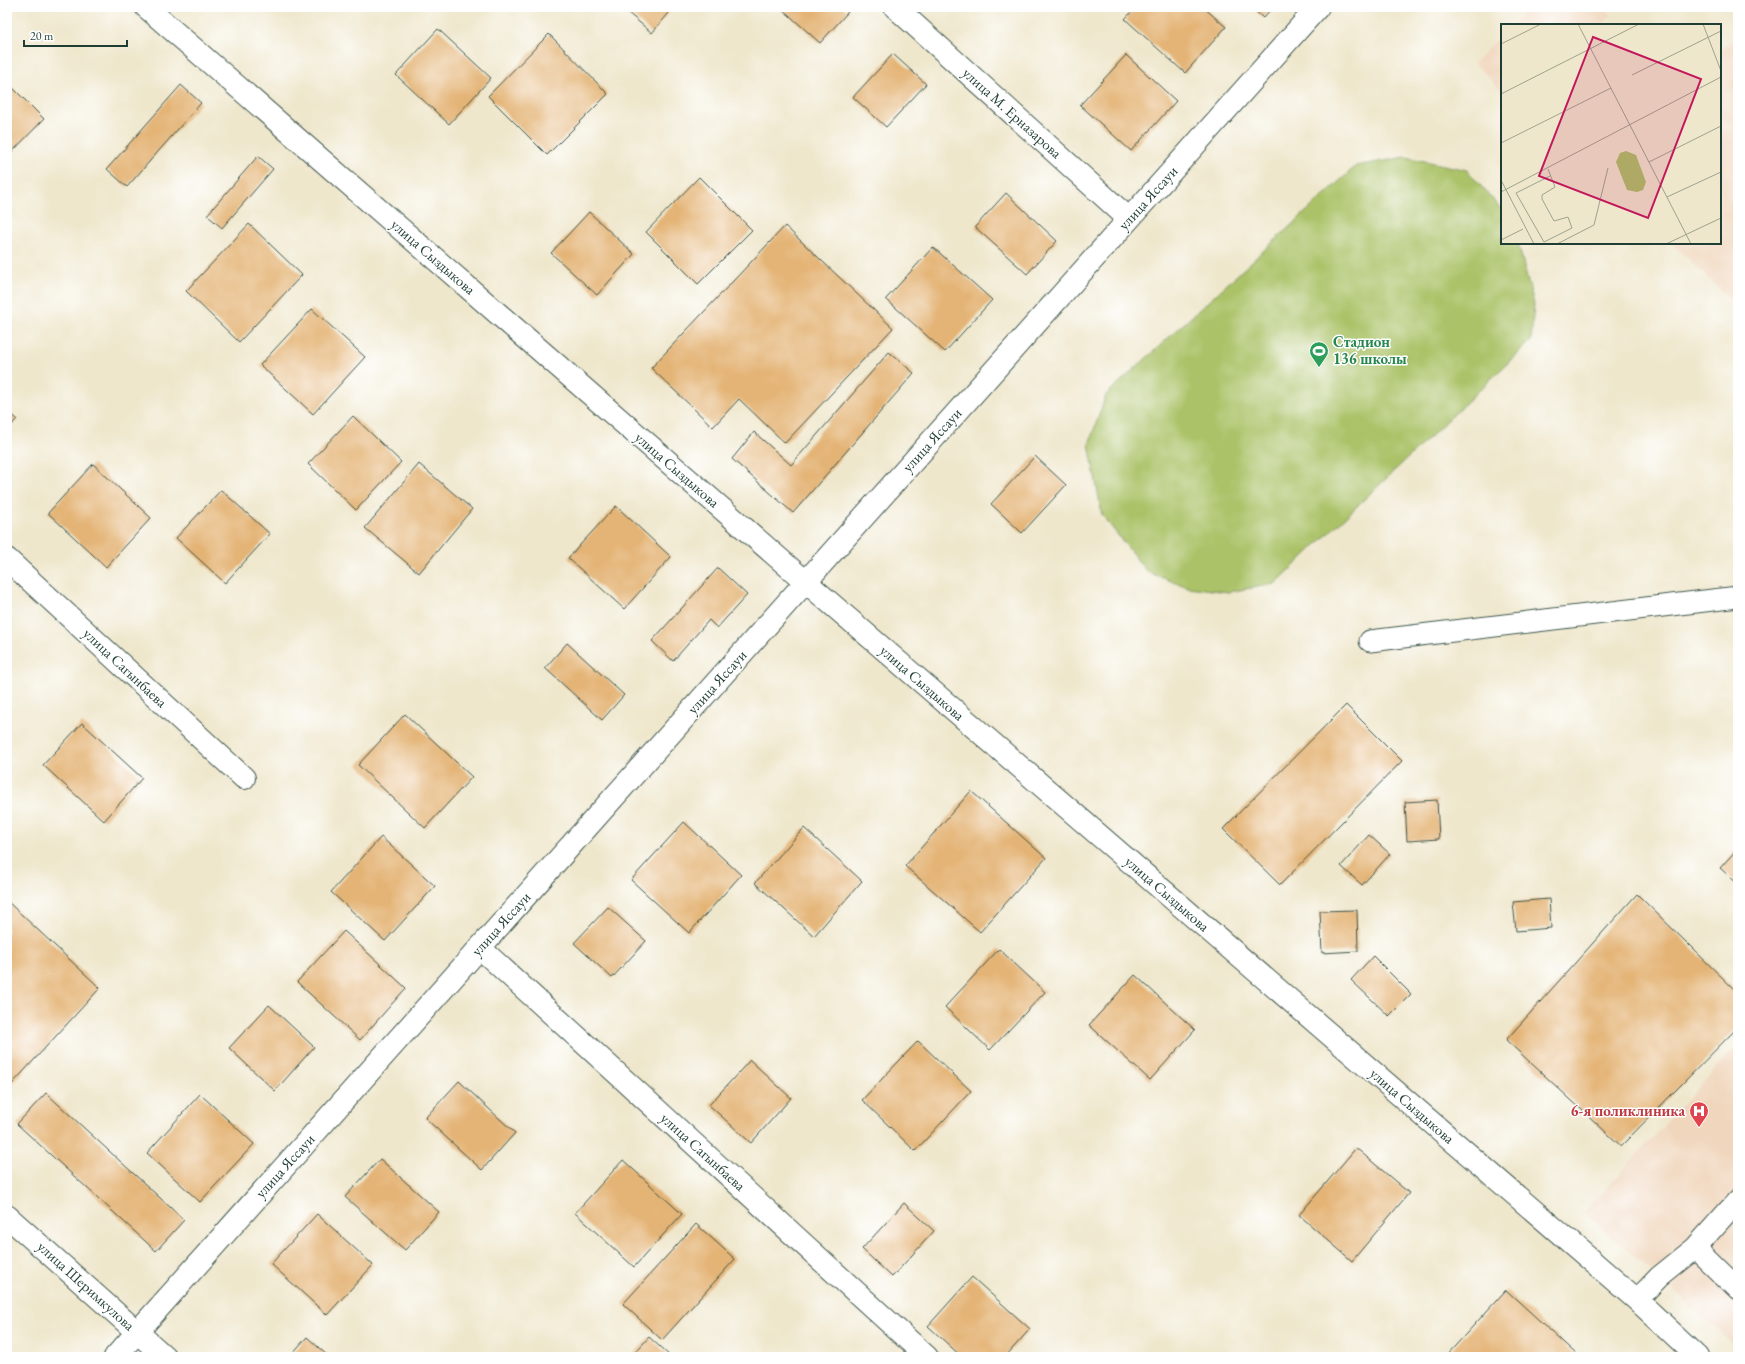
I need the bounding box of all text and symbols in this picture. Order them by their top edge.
scale bar [24,22,127,48]
inset map [1501,24,1721,244]
text: 20 m [30,28,54,44]
street label: улица М. Ерназарова [959,63,1066,162]
street label: улица Яссауи [1114,161,1182,234]
street label: улица Сыздыкова [387,215,480,299]
place label: Стадион 136 школы [1333,332,1407,368]
sports icon: Стадион 136 школы [1308,340,1330,368]
street label: улица Яссауи [898,403,966,476]
street label: улица Сыздыкова [631,428,724,512]
street label: улица Сагынбаева [79,624,171,711]
street label: улица Сыздыкова [876,641,969,725]
street label: улица Яссауи [683,645,751,718]
street label: улица Сыздыкова [1121,852,1214,936]
street label: улица Яссауи [467,887,535,960]
street label: улица Сыздыкова [1366,1064,1459,1148]
hospital icon: 6-я поликлиника [1688,1100,1710,1128]
place label: 6-я поликлиника [1571,1101,1685,1120]
street label: улица Сагынбаева [657,1108,750,1195]
street label: улица Яссауи [251,1129,319,1202]
street label: улица Шеримкулова [34,1237,139,1334]

